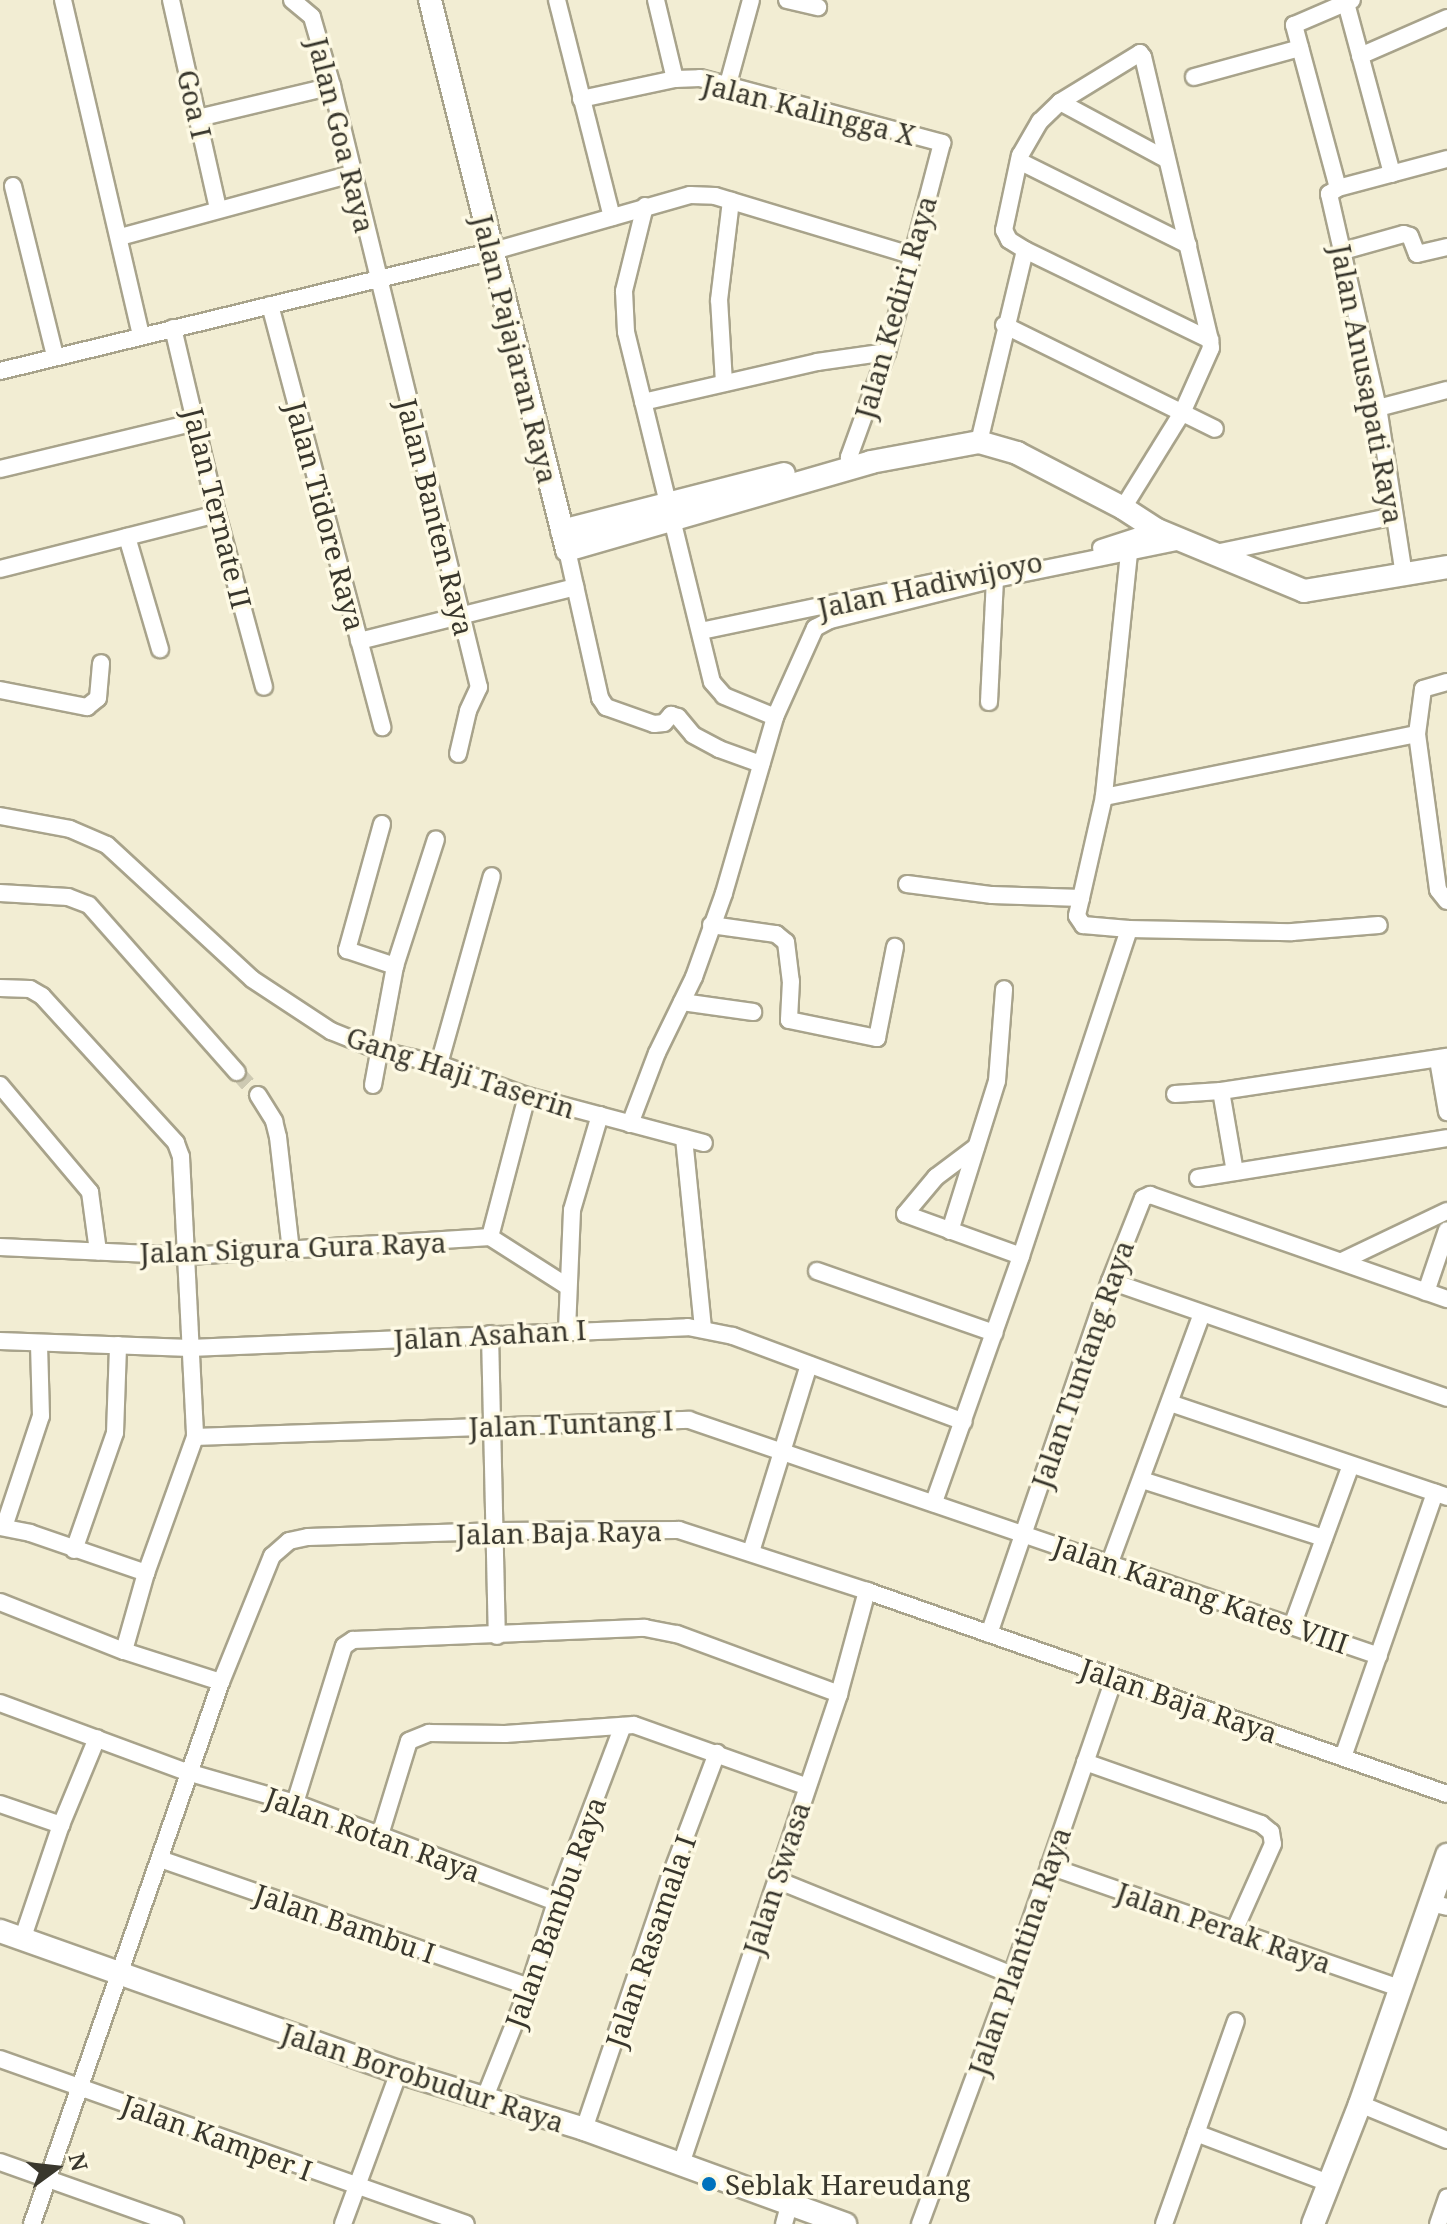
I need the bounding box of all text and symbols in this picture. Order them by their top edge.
street label: Jalan Goa Raya [302,34,382,236]
street label: Goa I [171,66,219,142]
street label: Jalan Kalingga X [699,66,919,152]
street label: Jalan Kediri Raya [847,192,943,422]
street label: Jalan Pajajaran Raya [466,211,566,487]
street label: Jalan Anusapati Raya [1324,242,1412,526]
street label: Jalan Banten Raya [390,395,482,639]
street label: Jalan Tidore Raya [279,398,373,634]
street label: Jalan Ternate II [177,404,259,612]
street label: Jalan Hadiwijoyo [815,544,1045,624]
street label: Gang Haji Taserin [342,1019,580,1125]
street label: Jalan Sigura Gura Raya [139,1225,447,1269]
street label: Jalan Tuntang Raya [1024,1236,1140,1492]
street label: Jalan Asahan I [393,1312,587,1356]
street label: Jalan Tuntang I [468,1403,674,1443]
street label: Jalan Baja Raya [456,1513,662,1551]
street label: Jalan Karang Kates VIII [1049,1528,1353,1660]
street label: Jalan Baja Raya [1076,1651,1282,1749]
street label: Jalan Rotan Raya [261,1780,485,1888]
street label: Jalan Bambu Raya [498,1792,612,2032]
street label: Jalan Swasa [735,1797,817,1959]
street label: Jalan Plantina Raya [961,1823,1077,2079]
street label: Jalan Rasamala I [598,1830,702,2052]
street label: Jalan Perak Raya [1112,1875,1336,1979]
street label: Jalan Bambu I [250,1876,440,1970]
street label: Jalan Borobudur Raya [278,2015,568,2139]
street label: Jalan Kamper I [117,2087,317,2187]
north arrow [16,2128,96,2208]
text: N [62,2150,96,2174]
place label: Seblak Hareudang [725,2167,971,2201]
marker: Seblak Hareudang [700,2175,718,2193]

